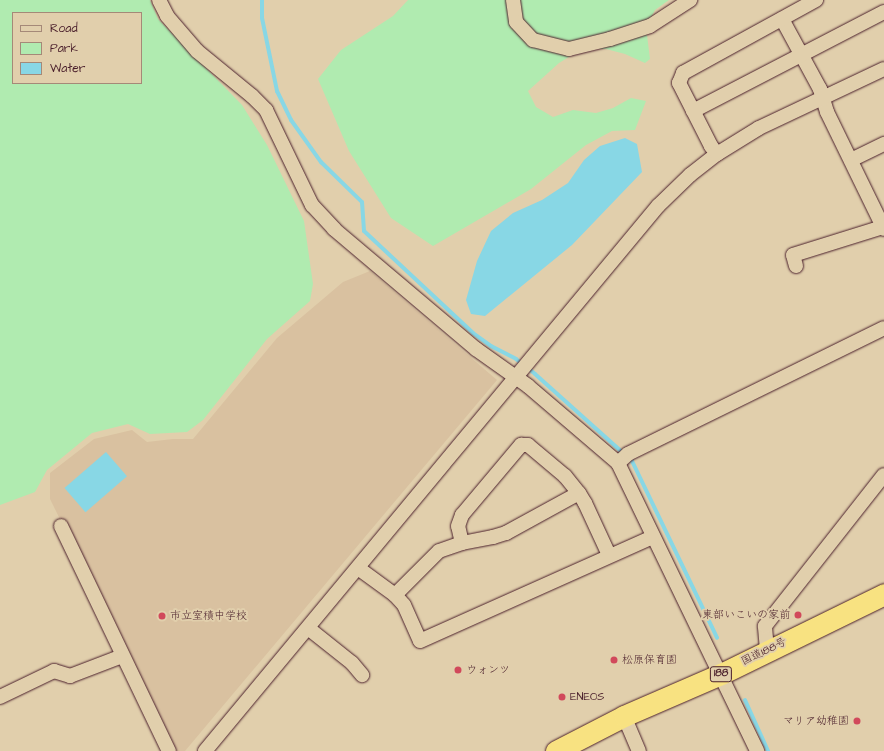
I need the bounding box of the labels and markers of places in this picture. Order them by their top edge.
place label: 東部いこいの家前 [702,608,790,622]
place label: 市立室積中学校 [170,609,247,623]
marker: 東部いこいの家前 [793,610,803,620]
marker: 市立室積中学校 [157,611,167,621]
place label: 松原保育園 [622,653,677,667]
marker: 松原保育園 [609,655,619,665]
place label: ウォンツ [466,663,510,677]
marker: ウォンツ [453,665,463,675]
place label: ENEOS [570,690,604,704]
marker: ENEOS [557,692,567,702]
place label: マリア幼稚園 [783,714,849,728]
marker: マリア幼稚園 [852,716,862,726]

